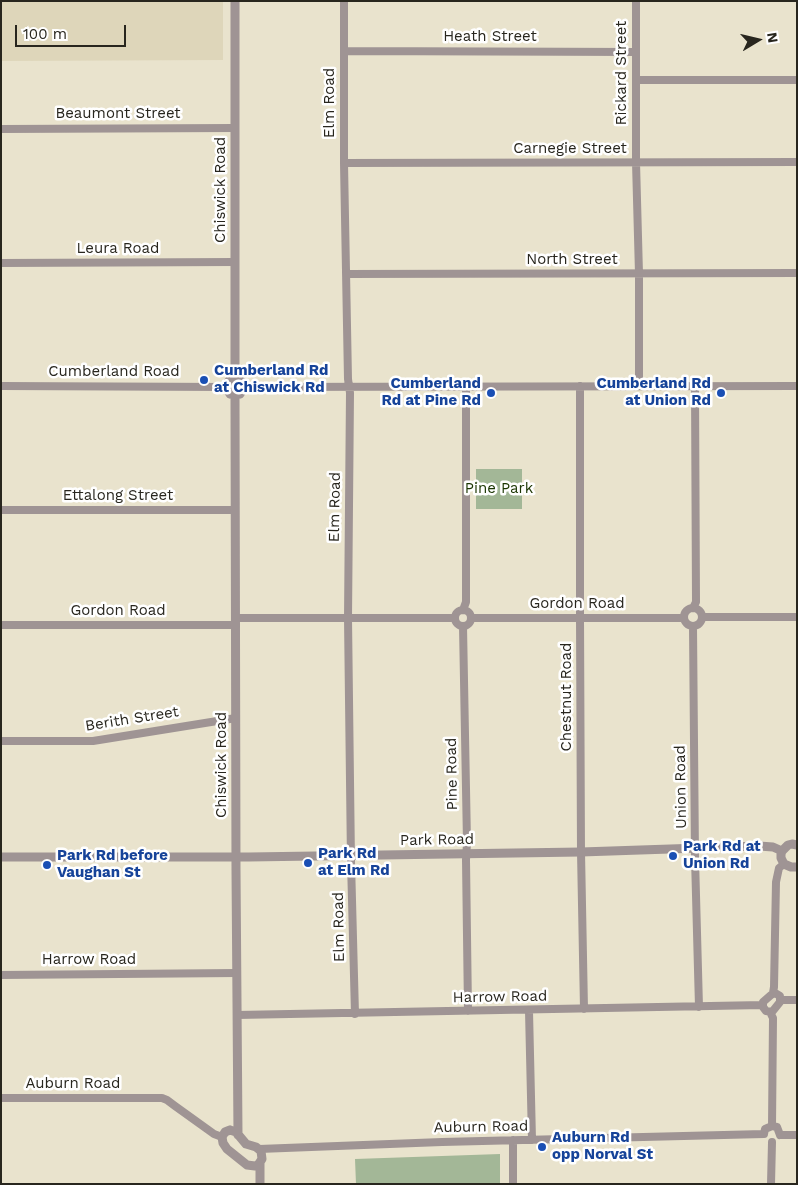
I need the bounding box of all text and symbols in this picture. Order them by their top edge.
scale bar [18,15,129,47]
north arrow [733,15,783,65]
street label: Rickard Street [613,21,631,125]
text: 100 m [23,25,67,43]
street label: Heath Street [443,28,537,46]
text: N [764,31,782,44]
street label: Elm Road [321,68,339,138]
street label: Beaumont Street [55,105,181,123]
street label: Chiswick Road [212,137,230,243]
street label: Carnegie Street [513,140,627,158]
street label: Leura Road [77,240,159,258]
street label: North Street [526,251,618,269]
place label: Cumberland Rd at Chiswick Rd [214,362,328,397]
street label: Cumberland Road [48,363,180,381]
marker: Cumberland Rd at Chiswick Rd [198,374,210,386]
place label: Cumberland Rd at Pine Rd [382,375,481,410]
place label: Cumberland Rd at Union Rd [597,375,711,410]
marker: Cumberland Rd at Pine Rd [485,387,497,399]
marker: Cumberland Rd at Union Rd [715,387,727,399]
street label: Elm Road [325,472,345,542]
park label: Pine Park [465,480,533,498]
street label: Ettalong Street [63,487,173,505]
street label: Gordon Road [529,595,625,613]
street label: Gordon Road [70,602,166,620]
street label: Chestnut Road [558,643,576,751]
street label: Berith Street [84,703,180,735]
street label: Chiswick Road [213,712,231,818]
street label: Pine Road [442,737,462,811]
street label: Union Road [671,745,691,829]
street label: Park Road [400,830,474,850]
place label: Park Rd at Union Rd [683,838,761,873]
place label: Park Rd at Elm Rd [318,845,390,880]
place label: Park Rd before Vaughan St [57,847,168,882]
marker: Park Rd at Union Rd [667,850,679,862]
marker: Park Rd at Elm Rd [302,857,314,869]
marker: Park Rd before Vaughan St [41,859,53,871]
street label: Elm Road [329,892,349,962]
street label: Harrow Road [42,951,136,969]
street label: Harrow Road [453,987,547,1007]
street label: Auburn Road [26,1075,120,1093]
street label: Auburn Road [433,1117,529,1137]
place label: Auburn Rd opp Norval St [552,1129,653,1164]
marker: Auburn Rd opp Norval St [536,1141,548,1153]

